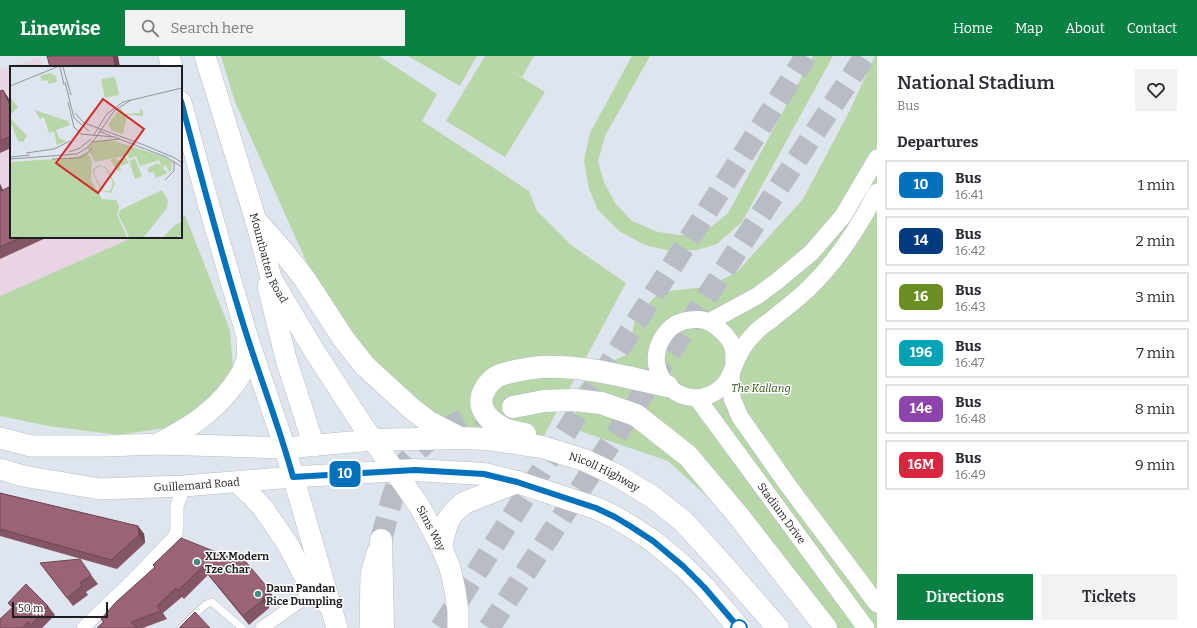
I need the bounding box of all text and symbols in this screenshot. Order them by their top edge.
search box [125,10,405,46]
text: Linewise [20,17,101,40]
icon: search [139,17,161,39]
text: Search here [171,19,254,37]
text: Home [953,20,993,37]
text: Map [1015,20,1043,37]
text: About [1065,20,1105,37]
text: Contact [1127,20,1177,37]
inset map [10,66,182,238]
button: heart [1135,69,1177,111]
text: National Stadium [897,71,1055,94]
text: Bus [897,98,919,113]
text: Departures [897,133,978,151]
text: Bus [955,169,981,187]
text: 10 [914,176,928,193]
text: 1 min [1138,176,1175,194]
text: 16:41 [955,187,984,202]
street label: Mountbatten Road [247,211,291,306]
text: Bus [955,225,981,243]
text: 14 [914,232,928,249]
text: 2 min [1136,232,1175,250]
text: 16:42 [955,243,985,258]
text: Bus [955,281,981,299]
text: 16 [914,288,928,305]
text: 3 min [1135,288,1175,306]
text: 16:43 [955,299,986,314]
text: Bus [955,337,981,355]
text: 196 [910,344,932,361]
text: 7 min [1136,344,1175,362]
text: 16:47 [955,355,985,370]
park label: The Kallang [731,382,791,395]
text: Bus [955,393,981,411]
text: 14e [910,400,932,417]
text: 8 min [1135,400,1175,418]
text: 16:48 [955,411,986,426]
text: Bus [955,449,981,467]
street label: Nicoll Highway [567,450,642,495]
text: 16M [908,456,934,473]
text: 9 min [1135,456,1175,474]
line badge: 10 [327,461,363,487]
text: 10 [338,465,352,482]
text: 16:49 [955,467,986,482]
street label: Guillemard Road [154,475,241,494]
street label: Stadium Drive [754,480,808,547]
street label: Sims Way [414,504,448,553]
place label: XLX Modern Tze Char [205,550,269,576]
marker: XLX Modern Tze Char [192,557,202,567]
button: Directions [897,574,1033,620]
button: Tickets [1041,574,1177,620]
place label: Daun Pandan Rice Dumpling [266,582,343,608]
marker: Daun Pandan Rice Dumpling [253,589,263,599]
scale bar [12,600,108,619]
text: 50 m [18,602,44,615]
unlabelled marker [730,619,748,628]

